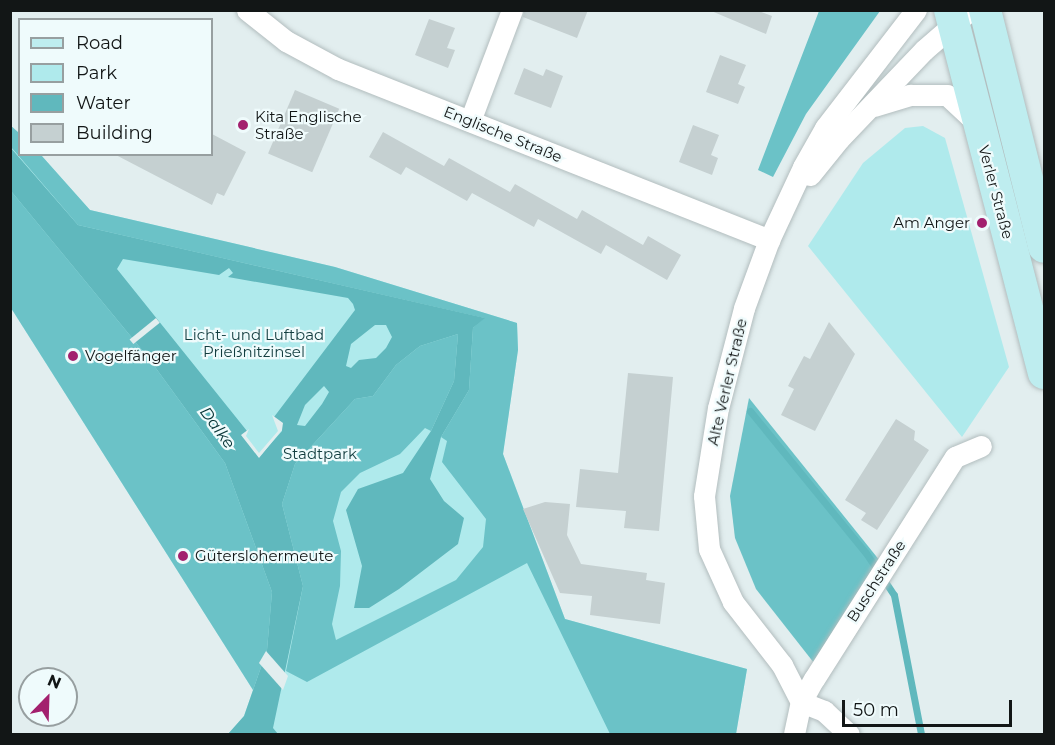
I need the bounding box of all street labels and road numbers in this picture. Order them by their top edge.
street label: Englische Straße [441,102,565,166]
street label: Verler Straße [975,143,1017,241]
street label: Alte Verler Straße [704,317,750,447]
street label: Buschstraße [843,537,909,625]

